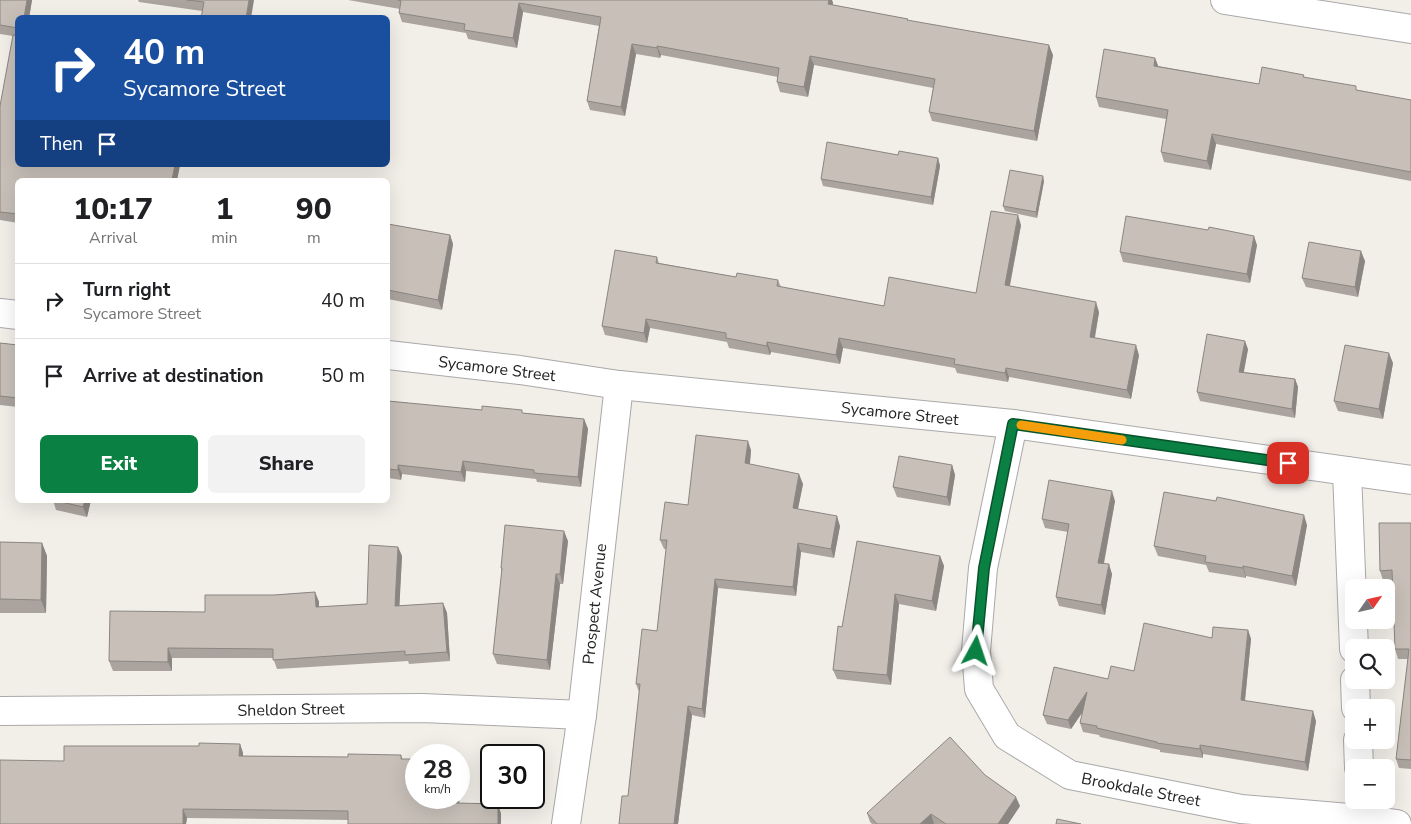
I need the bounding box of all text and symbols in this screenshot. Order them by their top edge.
text: 40 m [123,29,205,76]
icon: right [40,35,105,100]
text: Sycamore Street [123,74,285,104]
icon: arrive [93,130,121,158]
text: Then [40,131,83,157]
text: 10:17 [73,189,153,230]
text: 1 [215,189,233,230]
text: 90 [296,189,332,230]
text: Arrival [89,227,137,249]
text: min [211,227,238,249]
text: m [307,227,321,249]
text: Turn right [83,277,170,303]
icon: right [40,287,68,315]
text: 40 m [321,288,365,314]
text: Sycamore Street [83,303,201,325]
street label: Sycamore Street [437,351,557,387]
icon: arrive [40,362,68,390]
text: Arrive at destination [83,363,264,389]
text: 50 m [321,363,365,389]
street label: Sycamore Street [840,397,960,431]
button: Exit [40,435,198,493]
button: Share [208,435,365,493]
pin [1267,442,1309,484]
icon: arrive [1274,449,1302,477]
street label: Prospect Avenue [578,542,612,666]
north arrow [1345,579,1395,629]
map controls [1345,579,1395,809]
position arrow [949,624,1001,676]
button: search [1345,639,1395,689]
street label: Sheldon Street [237,698,345,722]
button: + [1345,699,1395,749]
speed limit sign: 30 [480,744,545,809]
text: 28 [422,753,453,787]
button: − [1345,759,1395,809]
street label: Brookdale Street [1079,768,1203,812]
text: km/h [424,781,451,797]

